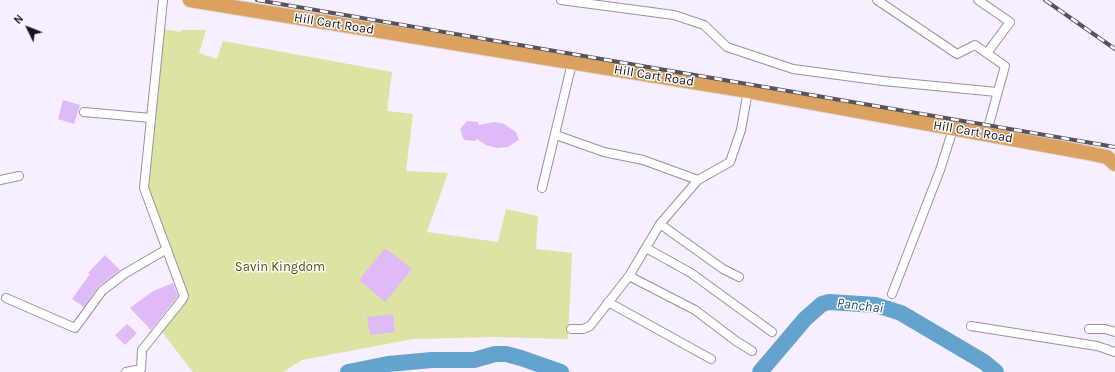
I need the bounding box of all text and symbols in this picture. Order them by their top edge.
north arrow [8,8,48,48]
street label: Hill Cart Road [293,10,375,38]
text: N [11,12,26,27]
street label: Hill Cart Road [613,62,695,90]
street label: Hill Cart Road [932,117,1014,147]
park label: Savin Kingdom [235,259,325,275]
water label: Panchai [836,295,884,317]

